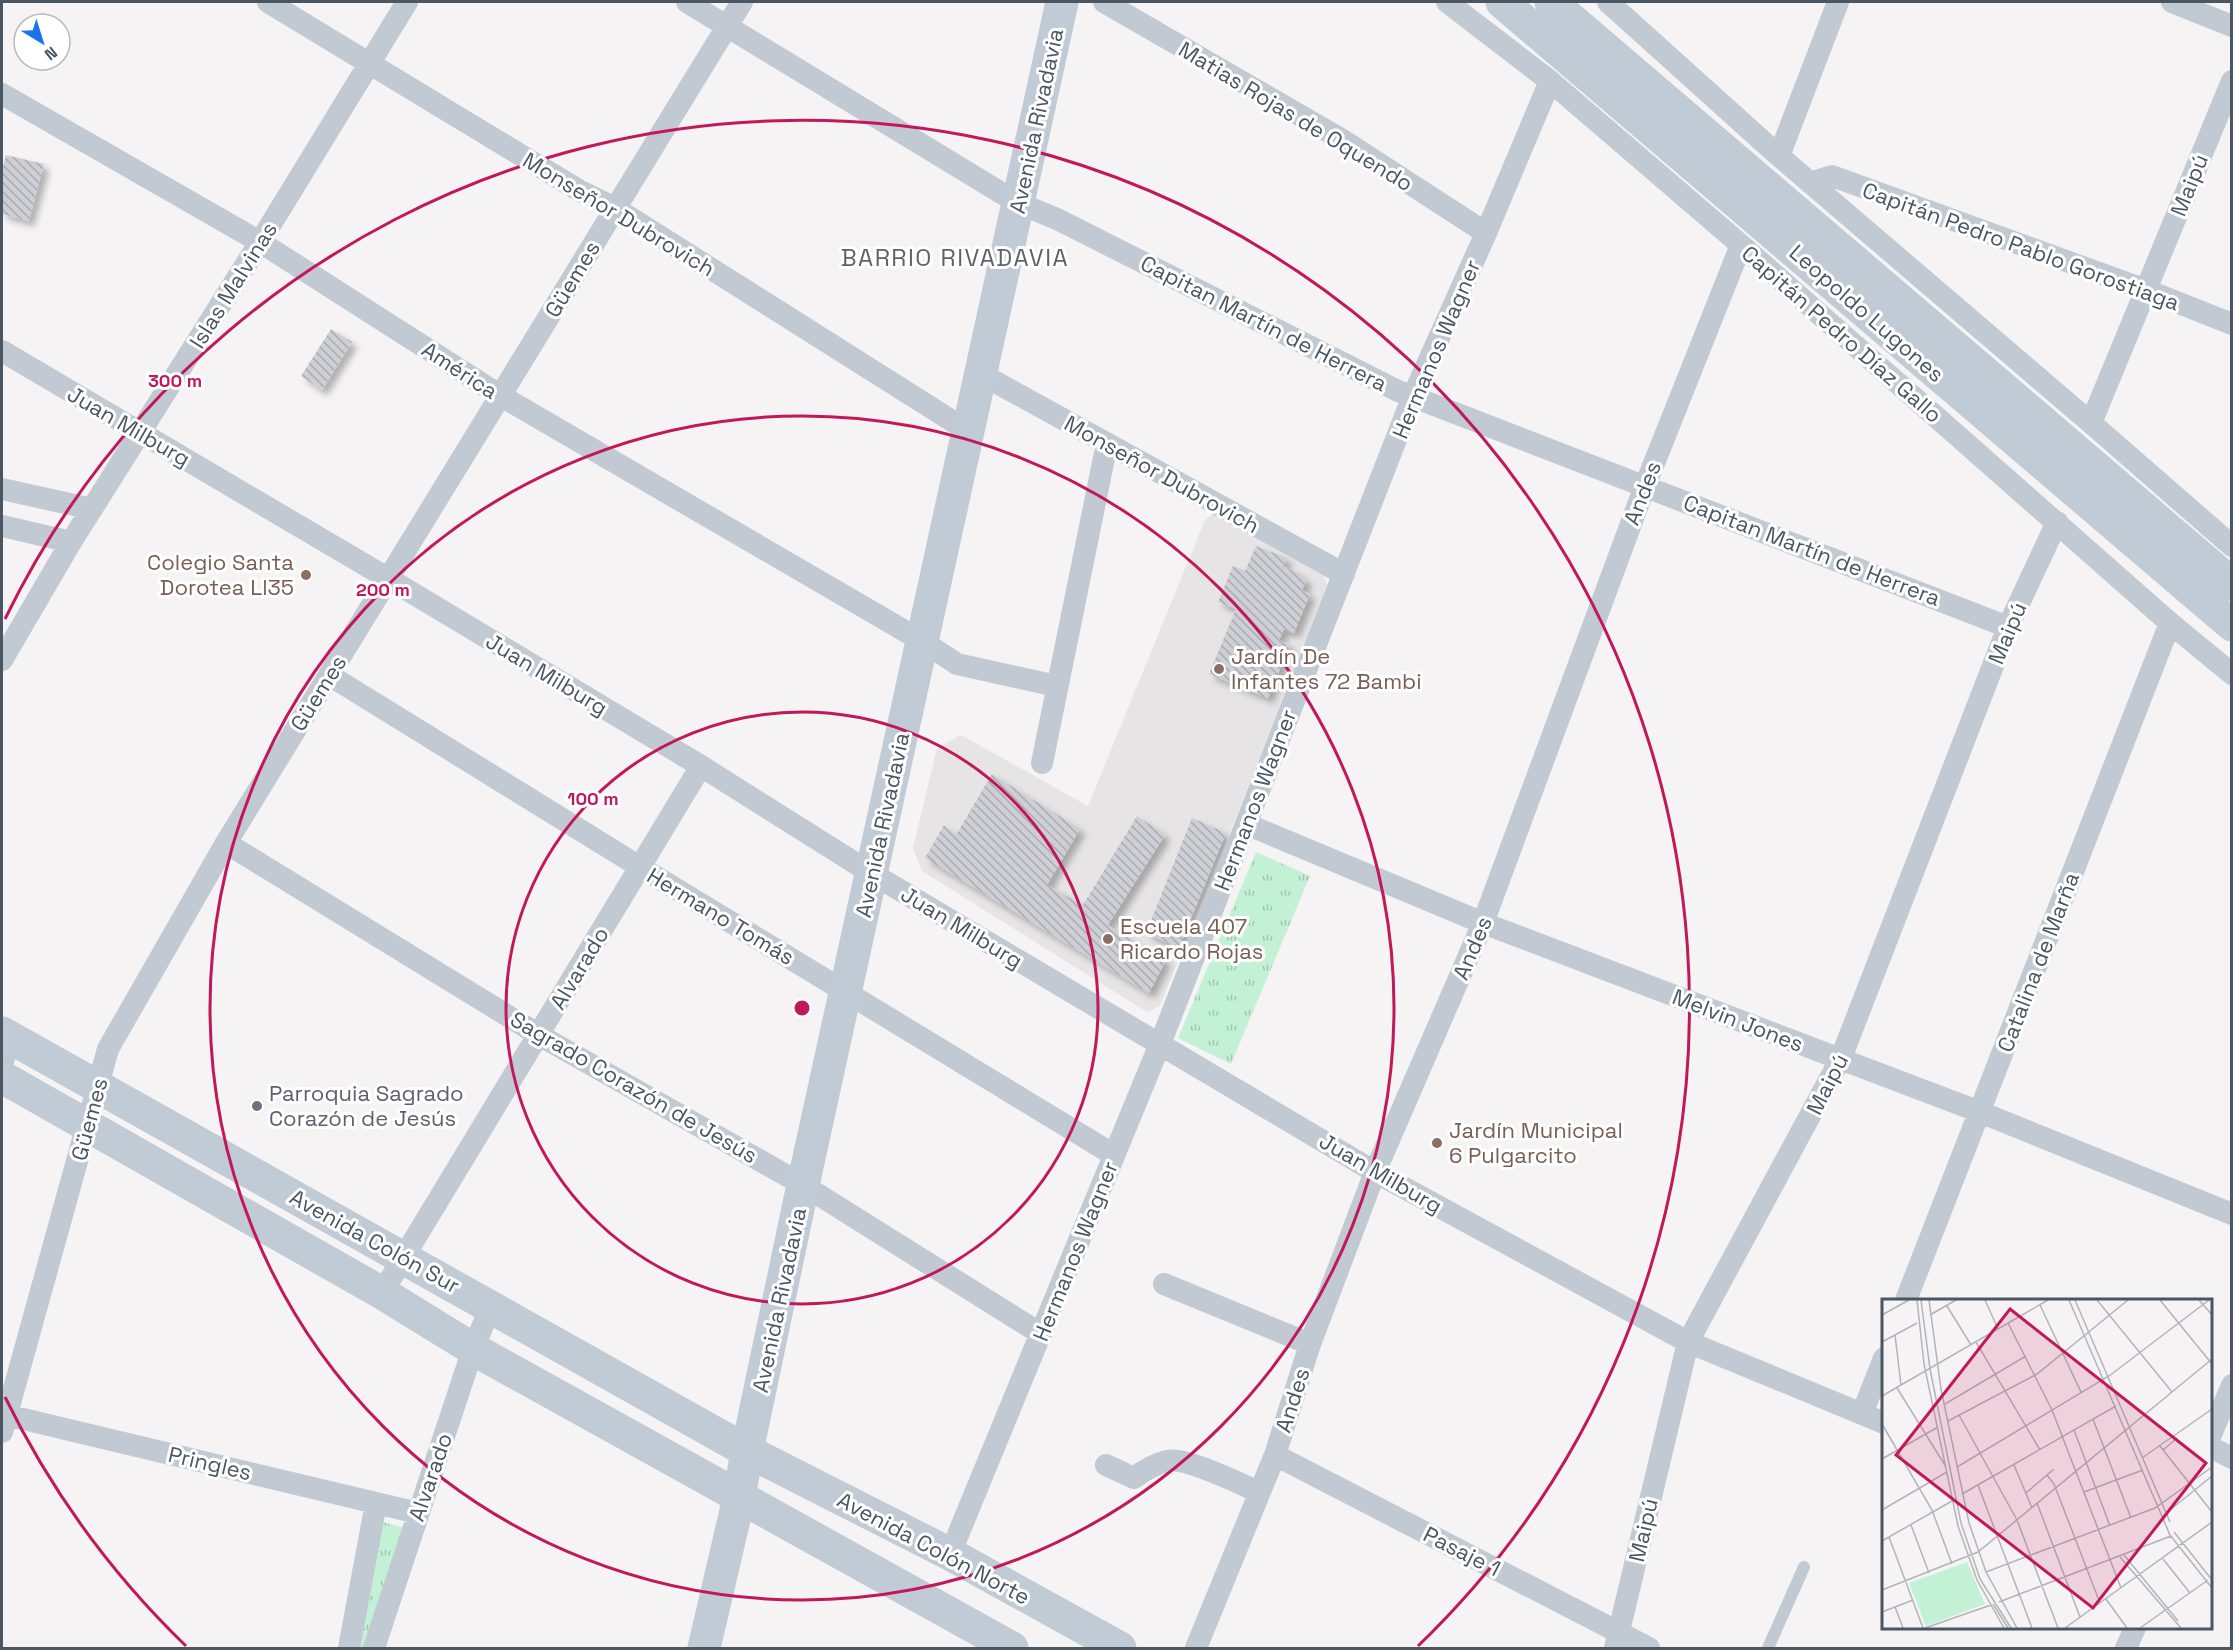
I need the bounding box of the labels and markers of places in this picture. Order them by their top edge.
place label: Colegio Santa Dorotea Ll35 [147,548,294,601]
marker: Colegio Santa Dorotea Ll35 [299,568,313,582]
place label: Jardín De Infantes 72 Bambi [1231,642,1422,695]
marker: Jardín De Infantes 72 Bambi [1212,662,1226,676]
place label: Escuela 407 Ricardo Rojas [1120,912,1263,965]
marker: Escuela 407 Ricardo Rojas [1101,932,1115,946]
centre of rings [792,998,812,1018]
place label: Parroquia Sagrado Corazón de Jesús [269,1079,464,1132]
marker: Parroquia Sagrado Corazón de Jesús [250,1099,264,1113]
place label: Jardín Municipal 6 Pulgarcito [1449,1116,1623,1169]
marker: Jardín Municipal 6 Pulgarcito [1430,1136,1444,1150]

